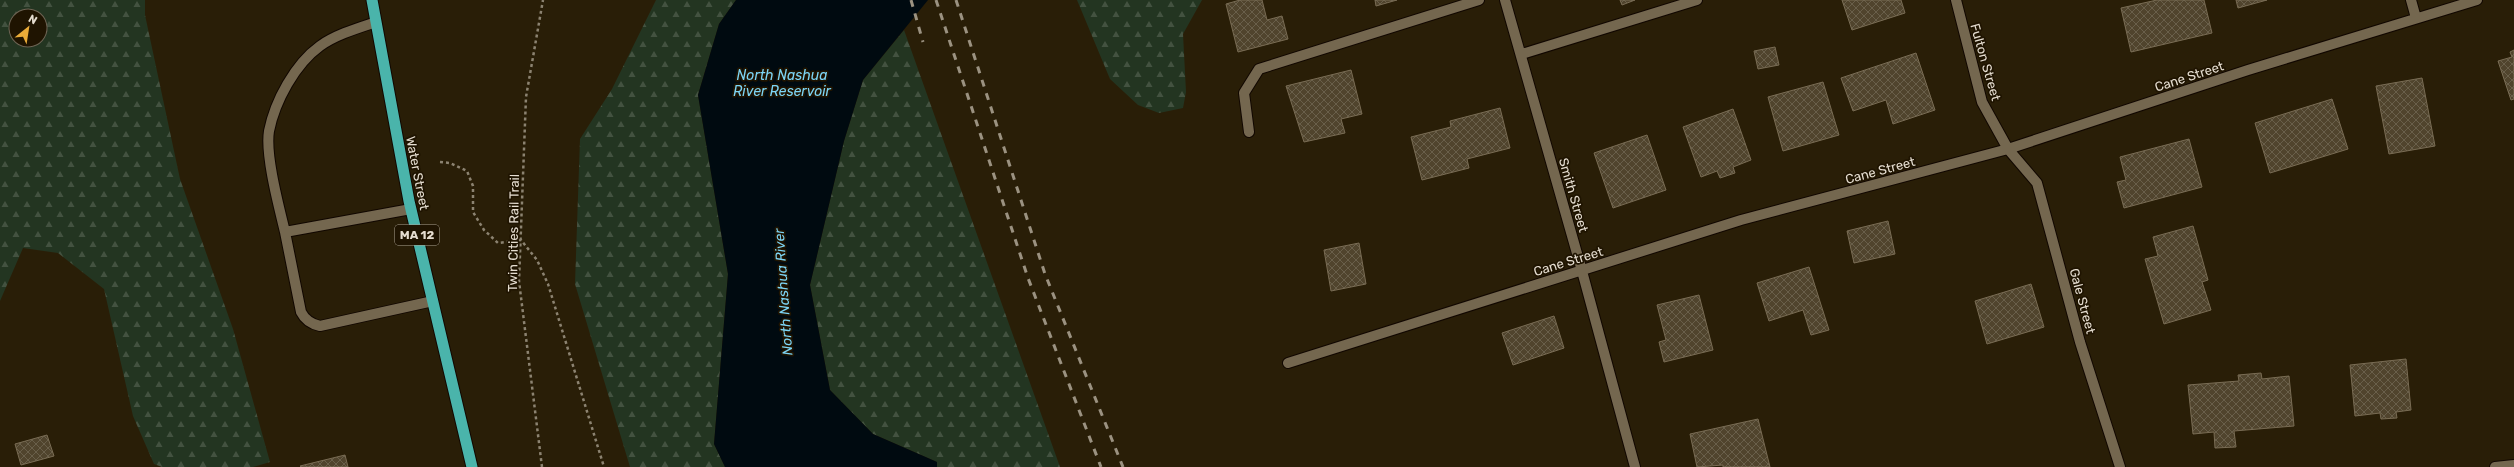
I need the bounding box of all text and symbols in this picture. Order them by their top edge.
north arrow [8,8,48,48]
text: N [26,12,39,27]
street label: Fulton Street [1967,22,2004,102]
street label: Cane Street [2153,58,2226,95]
water label: North Nashua River Reservoir [733,67,832,100]
street label: Water Street [403,135,432,211]
street label: Cane Street [1844,154,1917,187]
street label: Smith Street [1556,156,1591,234]
street label: Twin Cities Rail Trail [505,174,522,292]
road number: MA 12 [395,225,439,245]
water label: North Nashua River [771,227,796,356]
street label: Cane Street [1532,244,1605,279]
street label: Gale Street [2067,267,2098,336]

